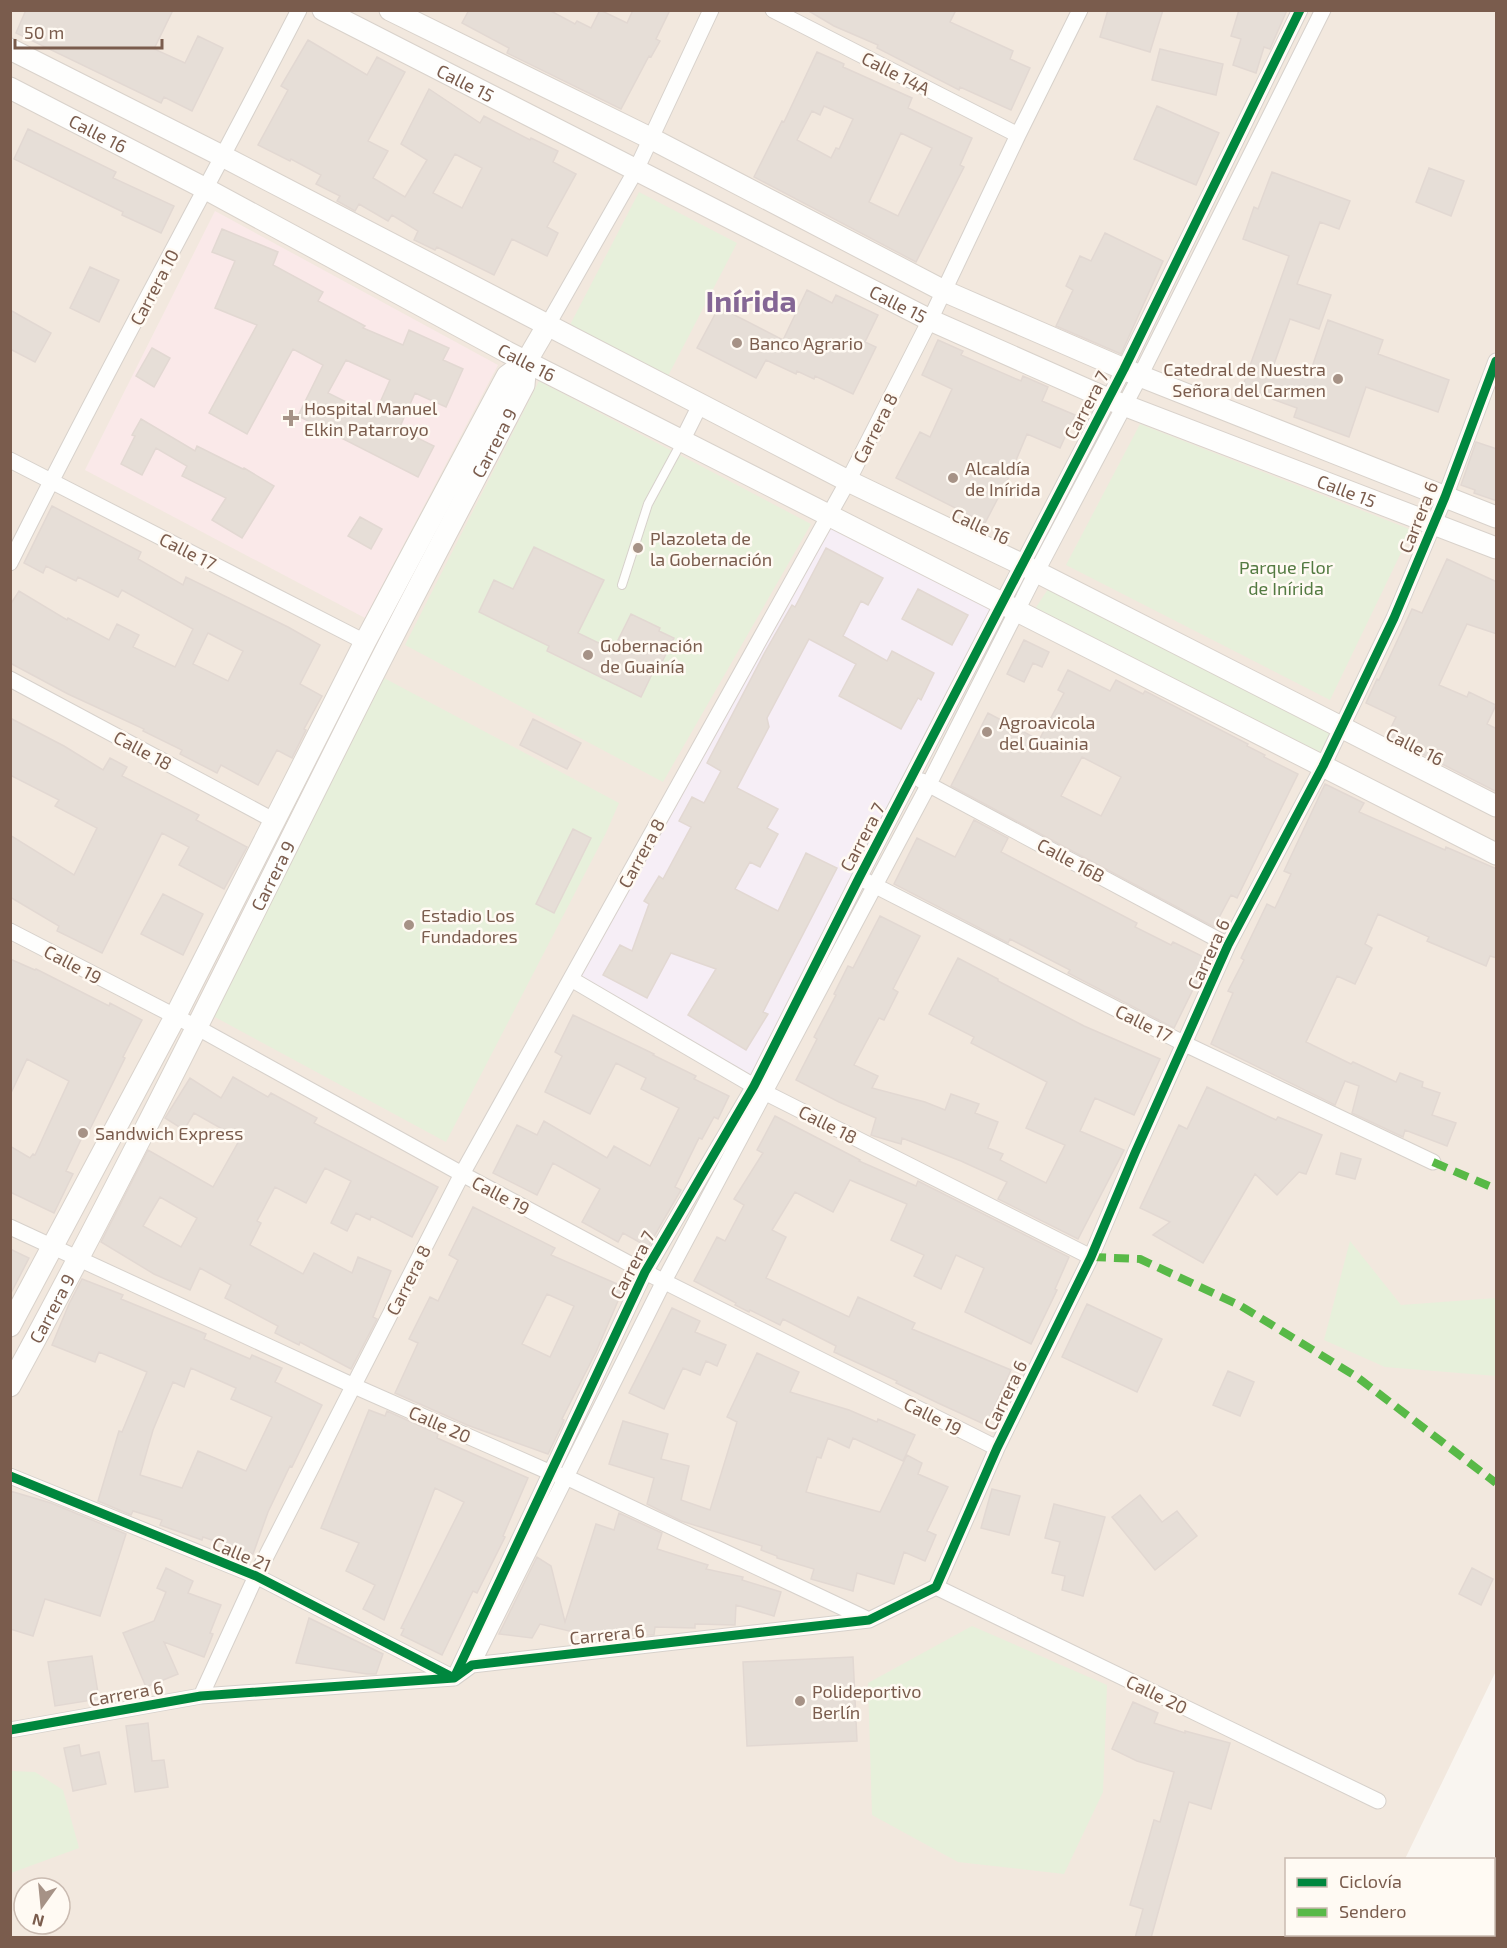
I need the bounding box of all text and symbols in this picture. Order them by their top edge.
scale bar [15,12,162,50]
text: 50 m [24,21,64,43]
street label: Calle 14A [858,46,935,100]
street label: Calle 15 [433,59,498,107]
street label: Calle 16 [65,109,131,157]
street label: Carrera 10 [125,245,183,329]
street label: Calle 15 [866,280,931,328]
district label: Inírida [705,282,797,318]
place label: Banco Agrario [749,332,863,354]
marker: Banco Agrario [730,336,744,350]
street label: Calle 16 [494,338,559,386]
place label: Catedral de Nuestra Señora del Carmen [1163,358,1326,401]
street label: Carrera 7 [1059,367,1113,443]
marker: Catedral de Nuestra Señora del Carmen [1331,372,1345,386]
street label: Carrera 8 [848,389,902,467]
place label: Hospital Manuel Elkin Patarroyo [304,397,438,440]
street label: Carrera 9 [467,404,521,481]
marker: Hospital Manuel Elkin Patarroyo [282,409,300,427]
place label: Alcaldía de Inírida [965,457,1041,500]
street label: Calle 15 [1314,469,1379,512]
marker: Alcaldía de Inírida [946,471,960,485]
street label: Carrera 6 [1394,478,1442,556]
street label: Calle 16 [948,503,1014,549]
street label: Calle 17 [156,527,220,575]
place label: Plazoleta de la Gobernación [650,527,772,570]
marker: Plazoleta de la Gobernación [631,541,645,555]
park label: Parque Flor de Inírida [1239,556,1333,599]
place label: Gobernación de Guainía [600,634,703,677]
marker: Gobernación de Guainía [581,648,595,662]
place label: Agroavicola del Guainia [999,711,1095,754]
street label: Calle 16 [1382,722,1448,770]
marker: Agroavicola del Guainia [980,725,994,739]
street label: Calle 18 [110,726,176,774]
street label: Carrera 7 [835,799,889,875]
street label: Carrera 8 [613,814,669,892]
street label: Calle 16B [1034,833,1108,887]
street label: Carrera 9 [246,837,299,914]
place label: Estadio Los Fundadores [421,904,518,947]
street label: Carrera 6 [1182,915,1234,993]
marker: Estadio Los Fundadores [402,918,416,932]
street label: Calle 19 [40,940,106,988]
street label: Calle 17 [1112,999,1176,1047]
street label: Calle 18 [795,1100,861,1148]
place label: Sandwich Express [95,1122,243,1144]
marker: Sandwich Express [76,1126,90,1140]
street label: Calle 19 [468,1171,534,1219]
street label: Carrera 7 [605,1227,659,1303]
street label: Carrera 8 [381,1241,435,1319]
street label: Carrera 9 [24,1270,79,1347]
street label: Carrera 6 [979,1356,1031,1434]
street label: Calle 19 [900,1392,966,1440]
street label: Calle 20 [406,1401,474,1447]
street label: Calle 21 [209,1532,275,1576]
street label: Carrera 6 [568,1619,646,1649]
street label: Calle 20 [1123,1670,1191,1718]
street label: Carrera 6 [87,1676,165,1710]
place label: Polideportivo Berlín [812,1680,921,1723]
marker: Polideportivo Berlín [793,1694,807,1708]
legend [1285,1858,1495,1936]
text: Ciclovía [1339,1870,1402,1892]
north arrow [12,1876,72,1936]
text: Sendero [1339,1900,1406,1922]
text: N [30,1910,46,1932]

